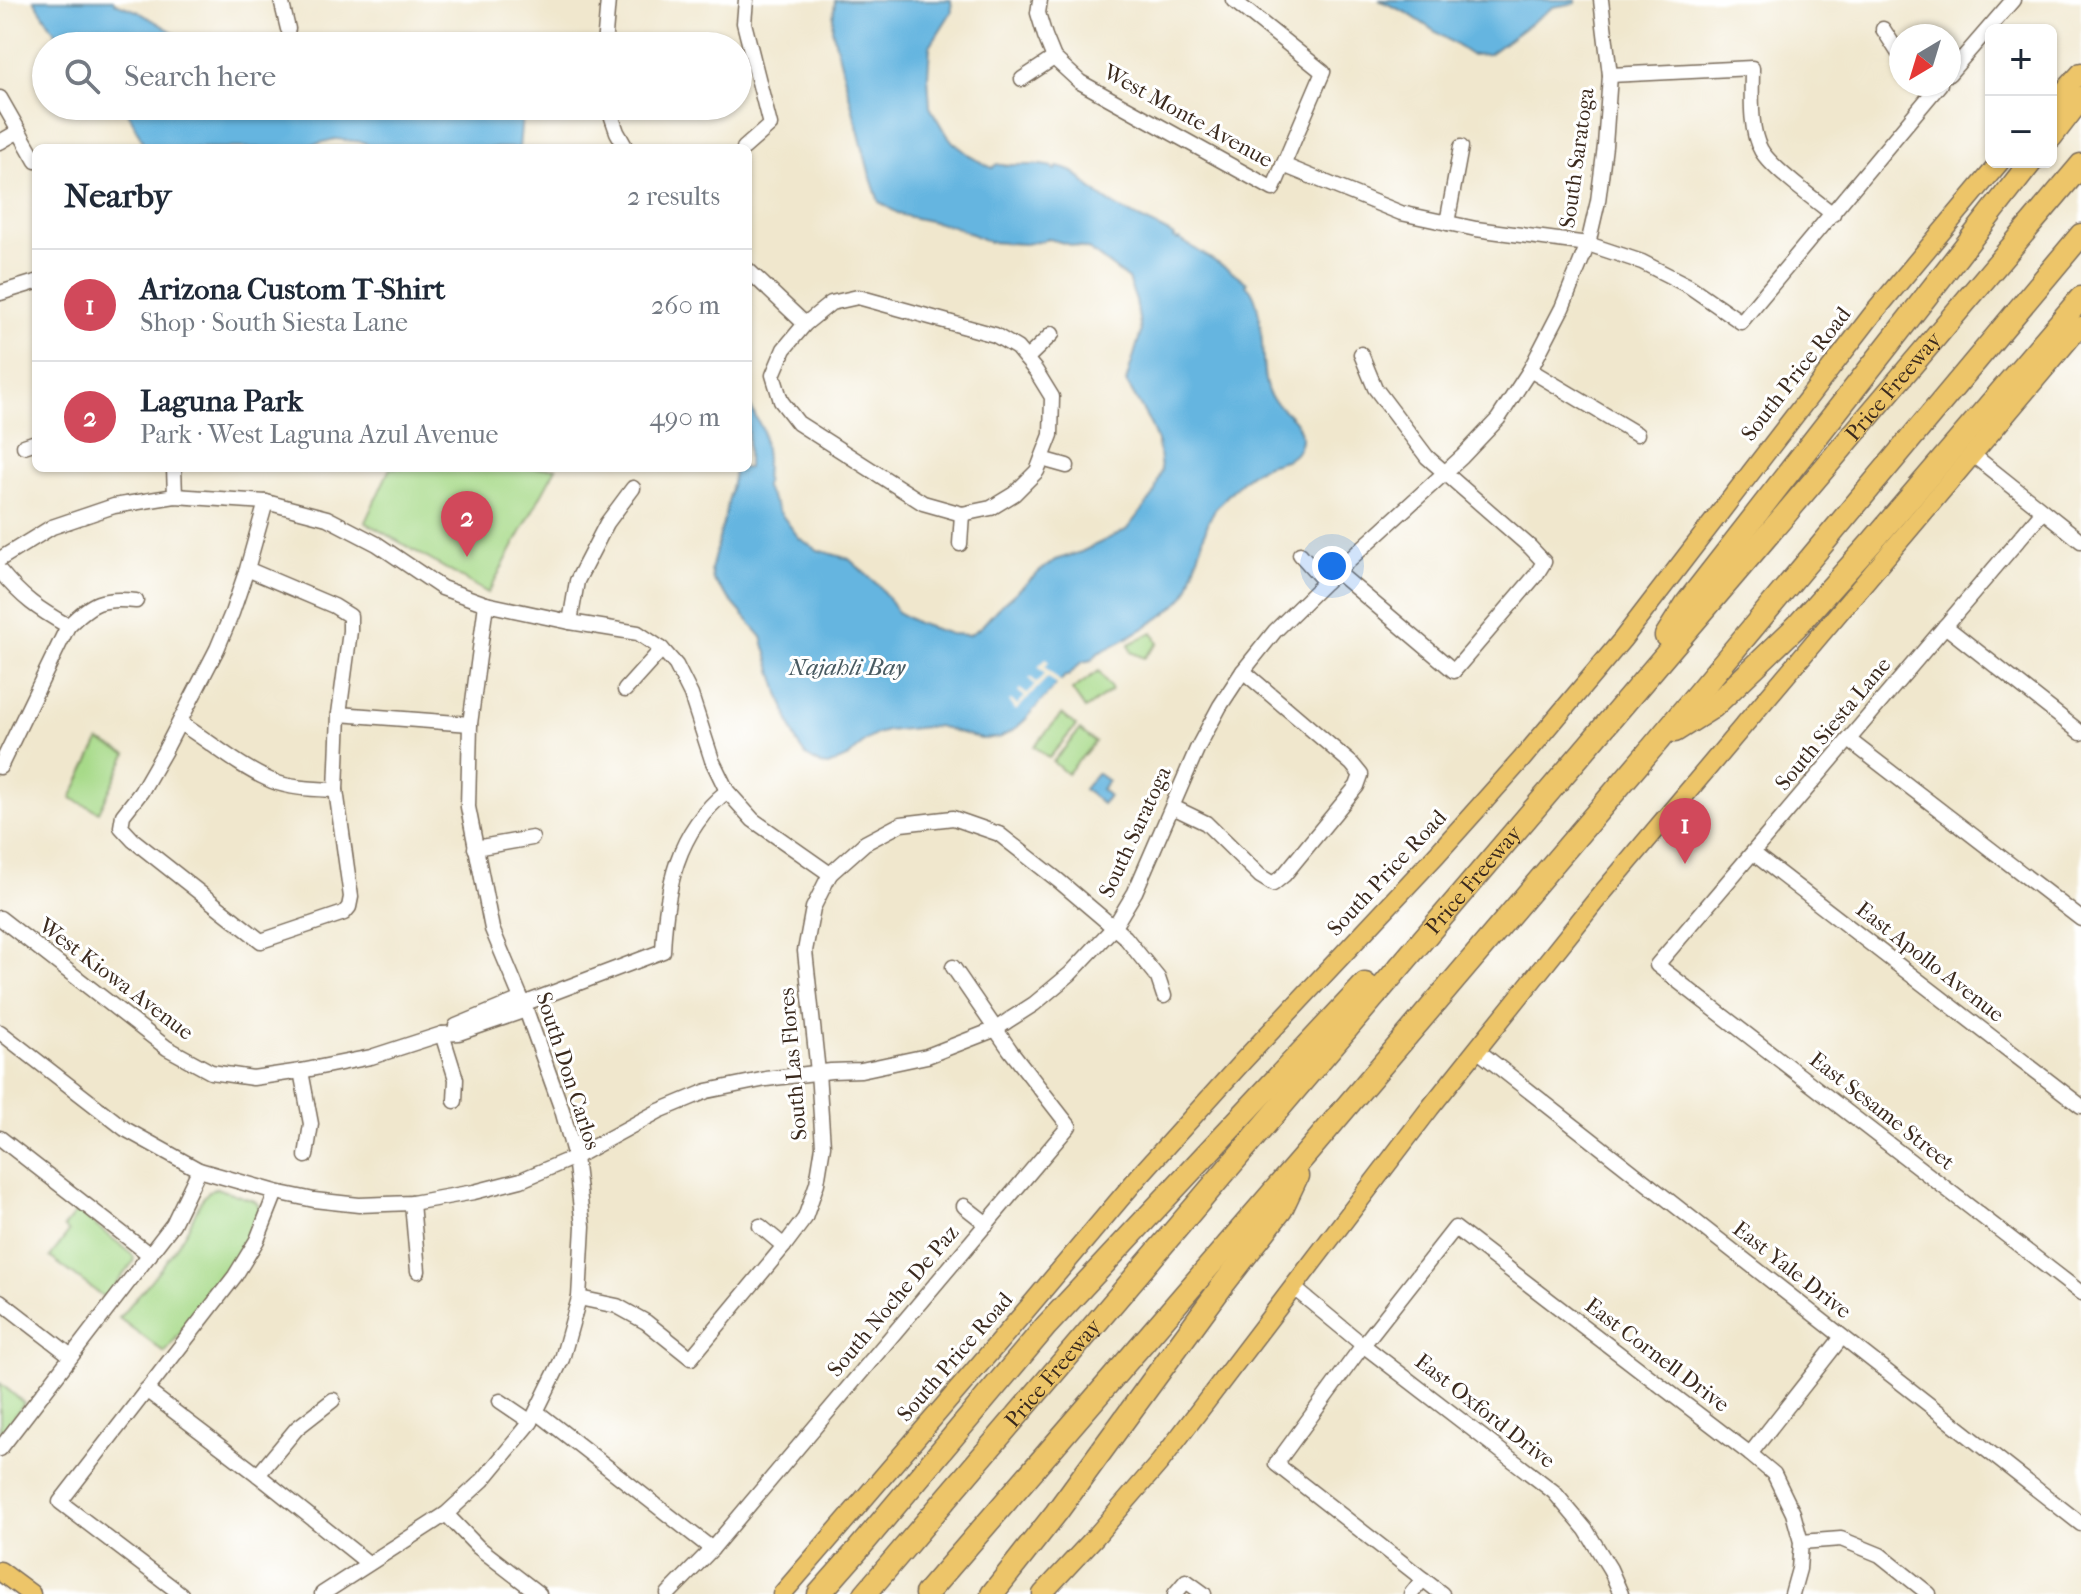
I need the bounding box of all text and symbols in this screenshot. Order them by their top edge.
north arrow [1889,24,1961,96]
map controls [1985,24,2057,168]
button: + [1985,24,2057,96]
search box [32,32,752,120]
icon: search [60,54,104,98]
street label: West Monte Avenue [1098,58,1277,173]
text: Search here [124,59,276,94]
street label: South Saratoga [1554,85,1600,230]
button: − [1985,96,2057,168]
text: Nearby [64,176,171,216]
text: 2 results [627,181,720,212]
text: Arizona Custom T-Shirt [140,272,445,307]
text: 1 [85,290,95,321]
text: 260 m [651,290,720,321]
street label: South Price Road [1736,301,1857,446]
text: Shop · South Siesta Lane [140,307,408,338]
street label: Price Freeway [1840,326,1948,446]
text: Laguna Park [140,384,303,419]
text: 2 [83,402,97,433]
text: 490 m [649,402,720,433]
text: Park · West Laguna Azul Avenue [140,419,498,450]
pin: 2 [441,491,493,557]
your location [1312,546,1352,586]
street label: South Siesta Lane [1770,652,1896,796]
water label: Najahli Bay [788,653,906,681]
street label: South Saratoga [1093,762,1177,902]
pin: 1 [1659,798,1711,864]
street label: South Price Road [1322,804,1453,941]
street label: Price Freeway [1420,820,1528,940]
street label: East Apollo Avenue [1851,896,2009,1028]
street label: West Kiowa Avenue [33,912,198,1046]
street label: South Las Flores [773,987,813,1141]
street label: South Don Carlos [530,989,606,1153]
street label: East Sesame Street [1804,1046,1960,1176]
street label: East Yale Drive [1728,1216,1856,1324]
street label: South Noche De Paz [822,1220,964,1382]
street label: South Price Road [892,1286,1019,1427]
street label: East Cornell Drive [1580,1292,1734,1418]
street label: Price Freeway [1000,1313,1108,1433]
street label: East Oxford Drive [1410,1348,1560,1474]

